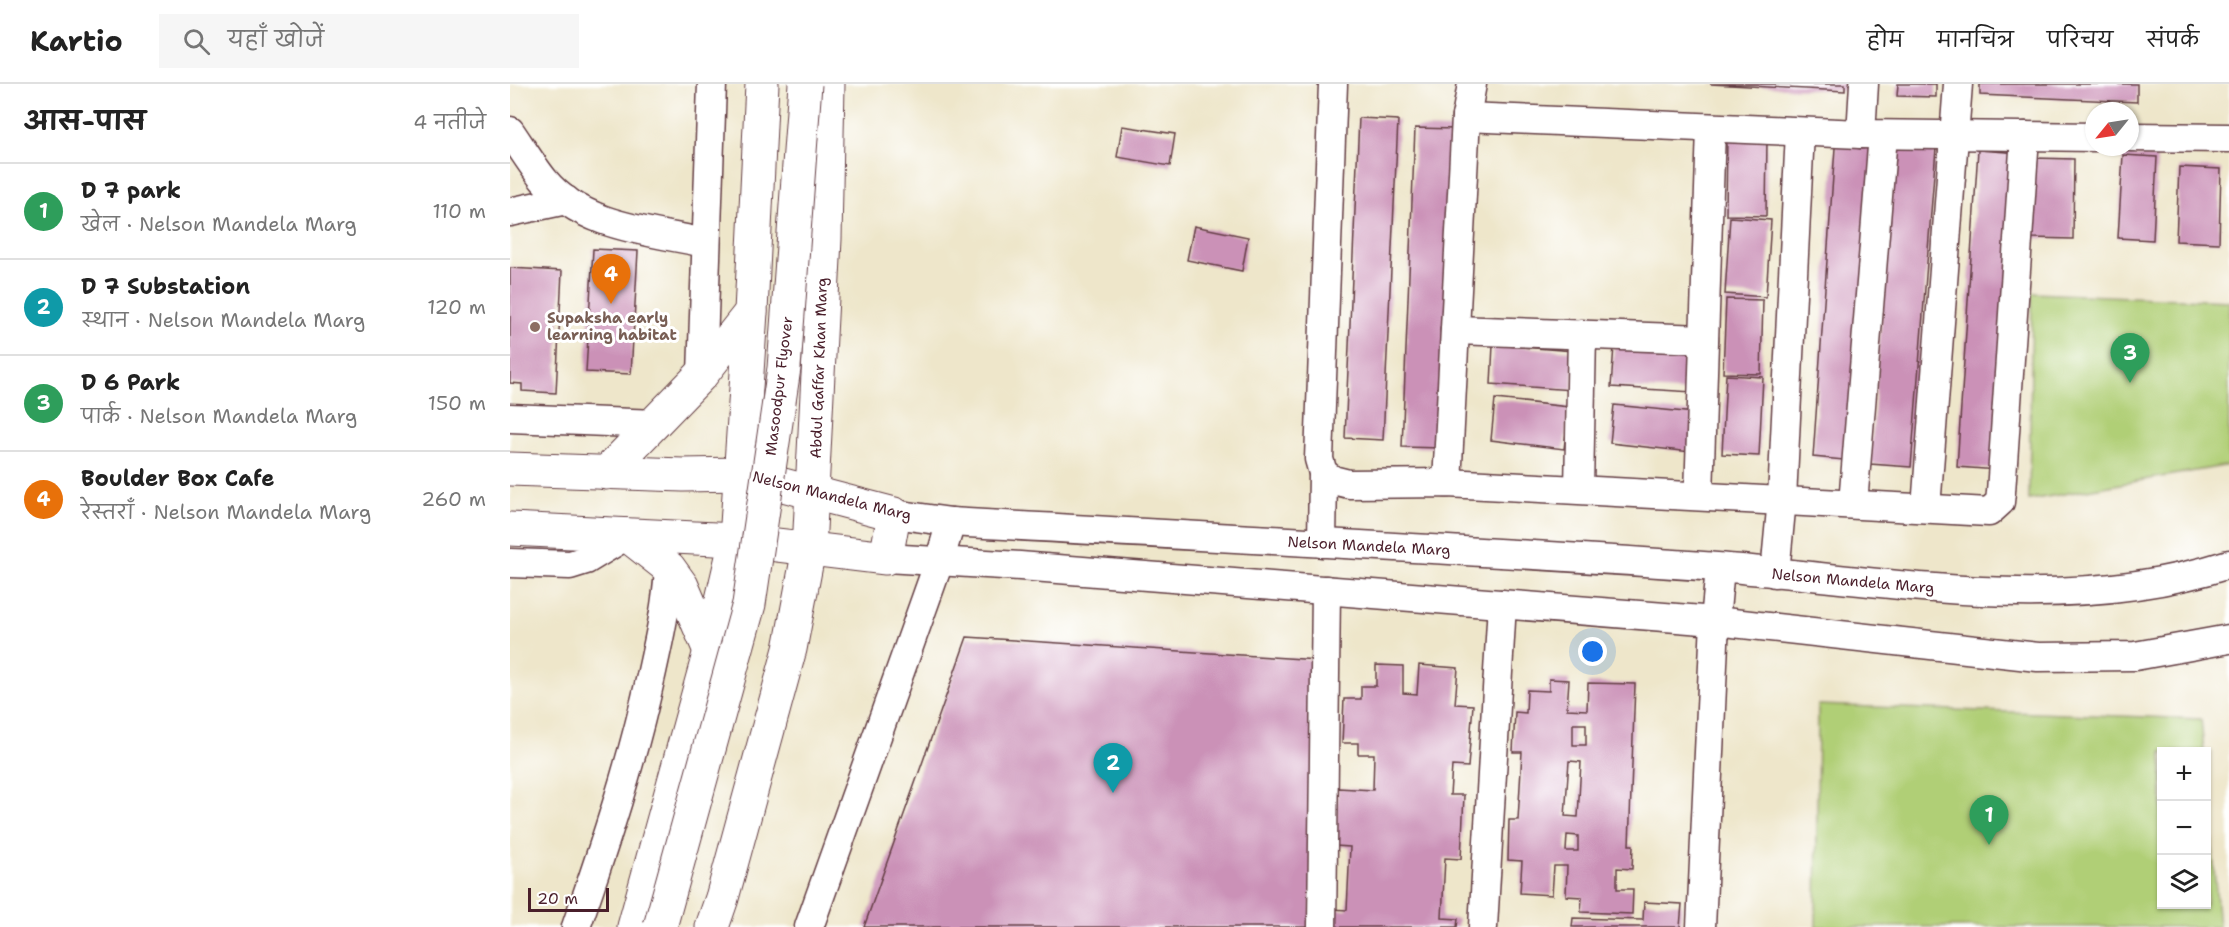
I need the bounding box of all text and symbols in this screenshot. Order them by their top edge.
search box [159,14,579,68]
text: Kartio [30,22,123,60]
icon: search [180,25,213,58]
text: यहाँ खोजें [228,25,324,54]
text: होम [1867,26,1904,54]
text: मानचित्र [1937,26,2014,54]
text: परिचय [2047,26,2113,54]
text: संपर्क [2146,26,2199,54]
north arrow [2085,102,2139,156]
text: आस-पास [24,103,146,138]
text: 4 नतीजे [413,109,486,135]
text: D 7 park [81,176,181,205]
text: 1 [39,198,48,224]
text: 110 m [432,198,486,224]
text: खेल · Nelson Mandela Marg [81,211,357,237]
pin: 4 [592,254,630,304]
text: D 7 Substation [81,272,250,301]
street label: Abdul Gaffar Khan Marg [806,277,832,459]
text: 2 [37,294,51,320]
text: 120 m [427,294,486,320]
text: स्थान · Nelson Mandela Marg [81,307,365,333]
place label: Supaksha early learning habitat [547,308,677,345]
street label: Masoodpur Flyover [761,315,797,457]
marker: Supaksha early learning habitat [528,320,542,334]
pin: 3 [2110,334,2150,383]
text: D 6 Park [81,368,180,397]
text: 3 [37,390,51,416]
text: 150 m [428,390,486,416]
text: पार्क · Nelson Mandela Marg [81,403,357,429]
text: Boulder Box Cafe [81,464,274,493]
street label: Nelson Mandela Marg [750,467,914,525]
text: 4 [37,486,51,512]
text: 260 m [421,486,486,512]
text: रेस्तराँ · Nelson Mandela Marg [81,499,371,525]
street label: Nelson Mandela Marg [1287,532,1451,560]
street label: Nelson Mandela Marg [1771,564,1935,598]
your location [1578,637,1607,666]
pin: 2 [1094,744,1132,793]
map controls [2157,747,2211,909]
button: + [2157,747,2211,801]
pin: 1 [1970,796,2008,845]
button: − [2157,801,2211,855]
button: layers [2157,855,2211,909]
scale bar [528,885,609,912]
text: 20 m [537,888,578,909]

